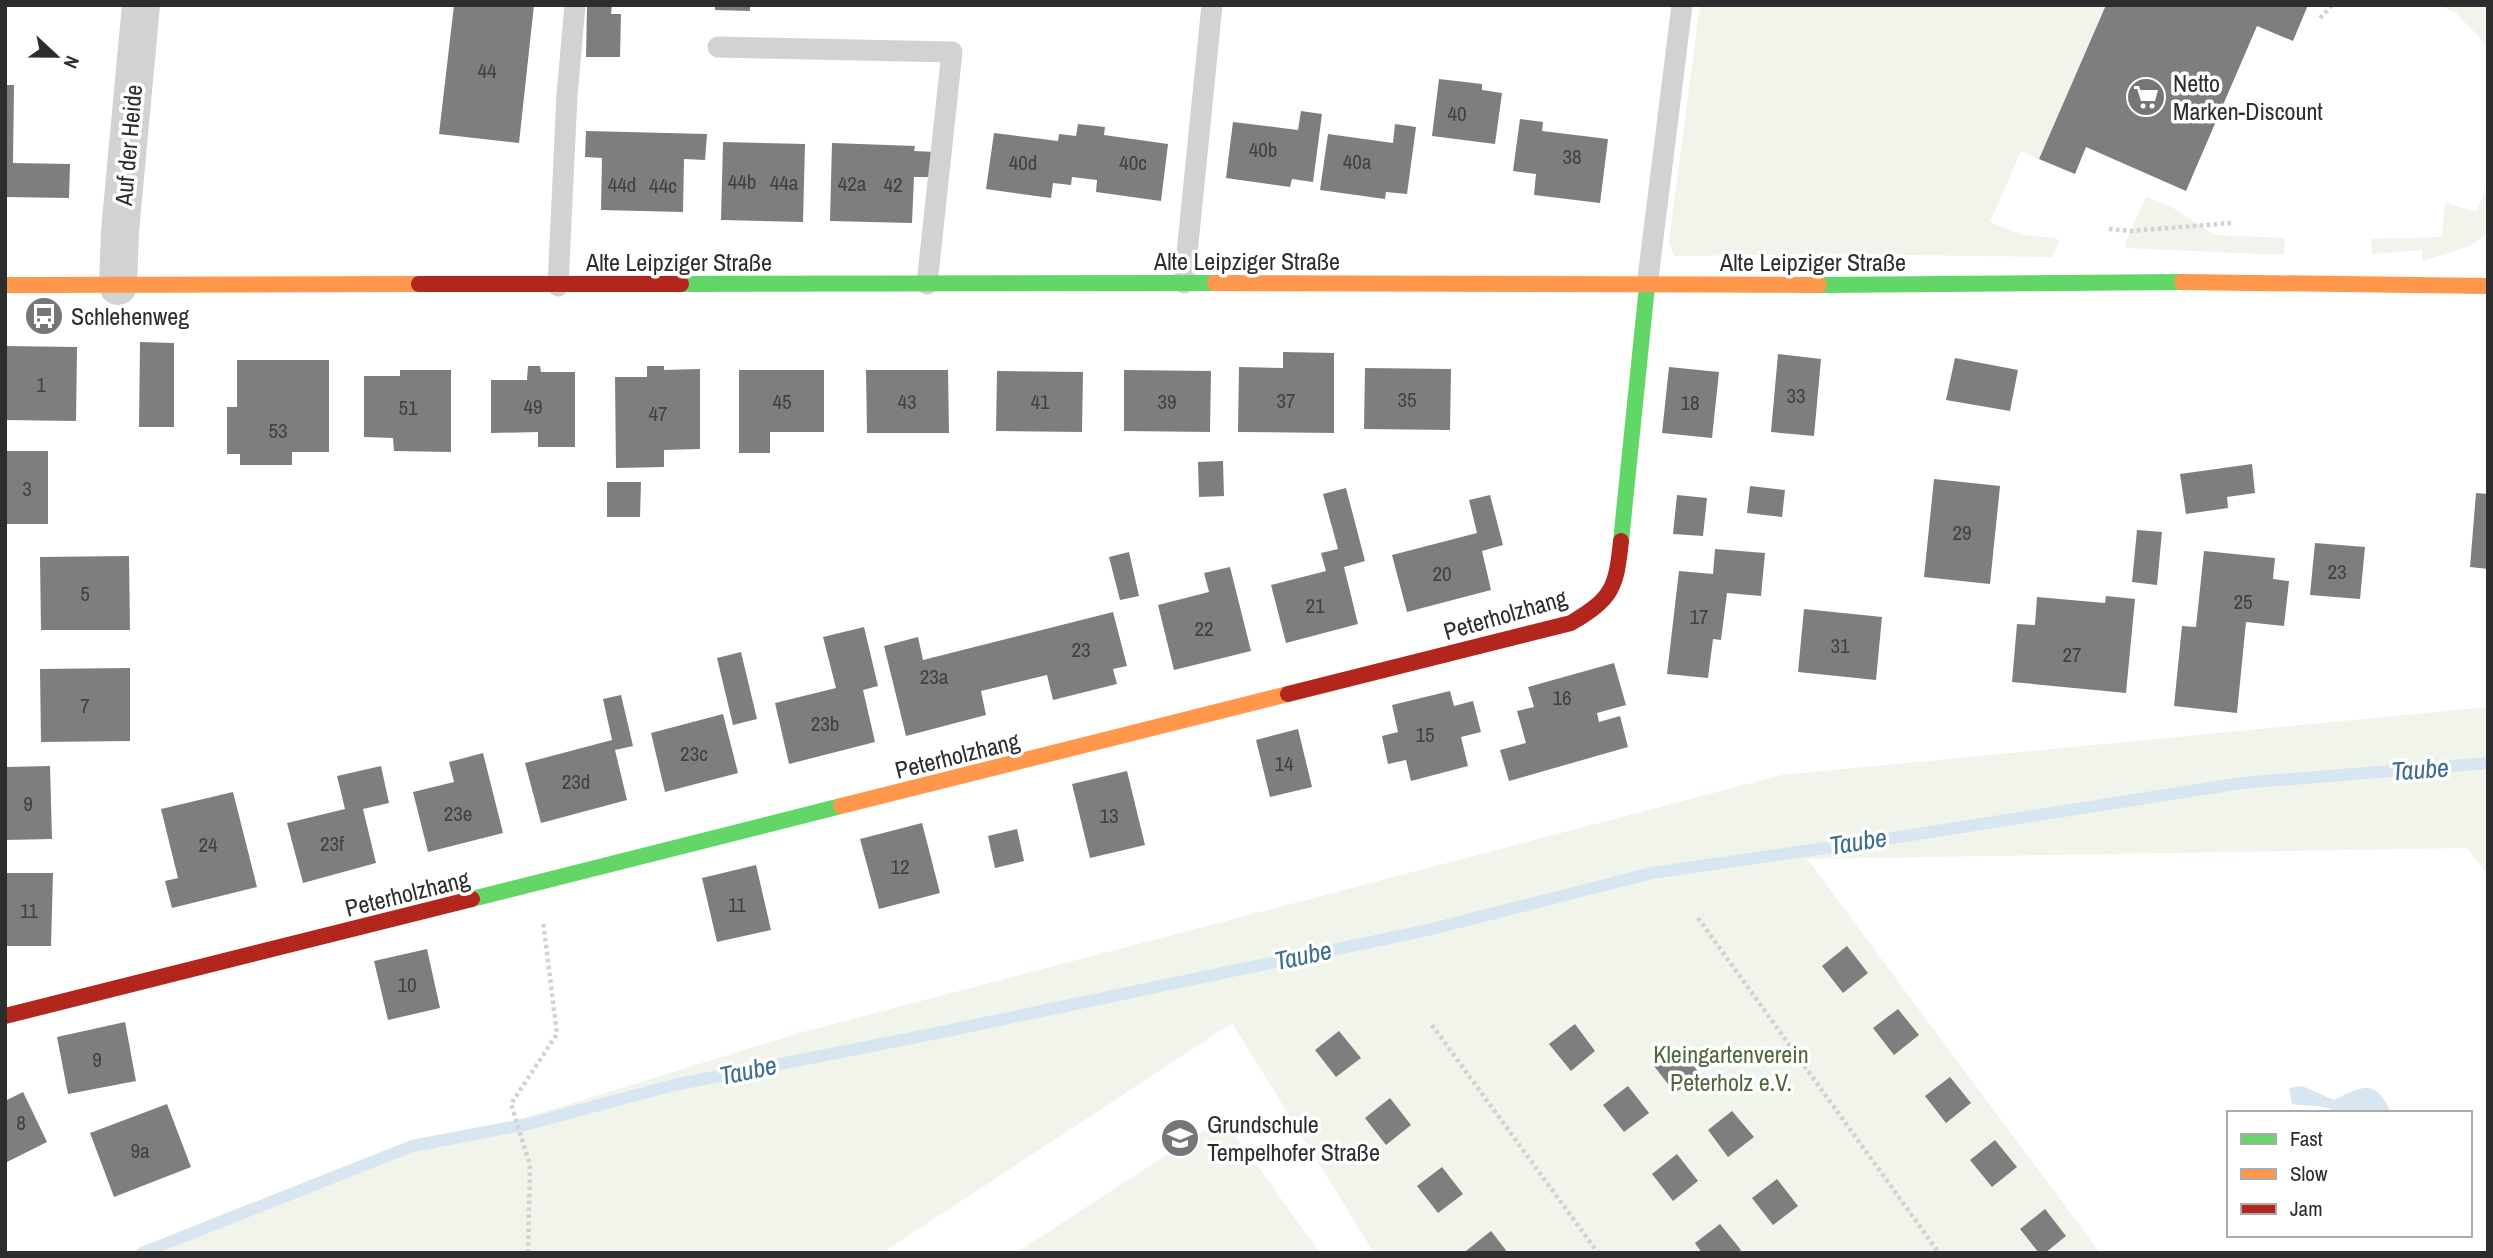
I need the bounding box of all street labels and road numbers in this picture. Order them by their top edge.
street label: Auf der Heide [107,83,149,208]
street label: Alte Leipziger Straße [1153,245,1340,277]
street label: Alte Leipziger Straße [585,246,772,278]
street label: Alte Leipziger Straße [1719,246,1906,278]
street label: Peterholzhang [1440,581,1570,647]
street label: Peterholzhang [892,724,1022,786]
street label: Peterholzhang [342,862,472,924]

